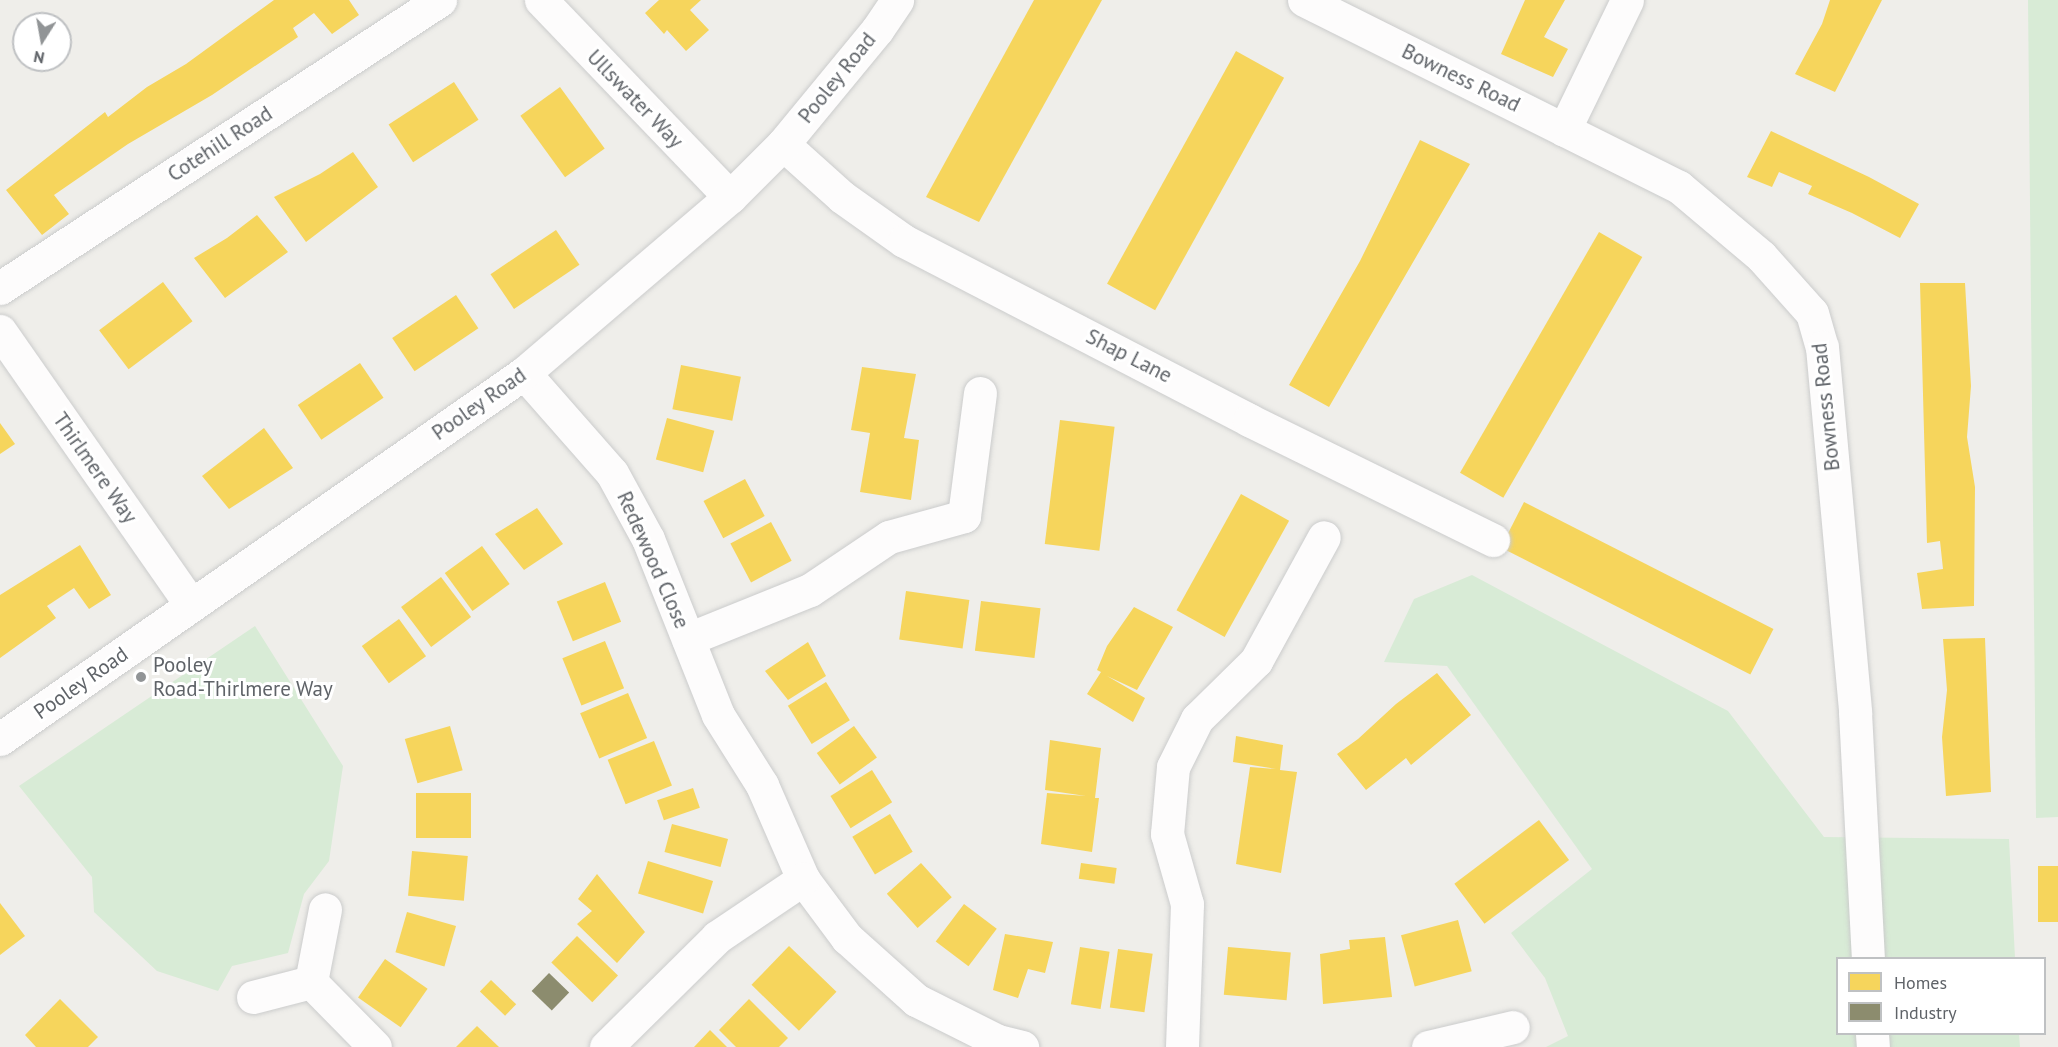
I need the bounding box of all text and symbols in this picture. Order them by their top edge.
north arrow [12,12,72,72]
street label: Pooley Road [793,27,881,129]
street label: Bowness Road [1398,38,1524,118]
street label: Ullswater Way [582,44,688,154]
text: N [32,47,46,69]
street label: Cotehill Road [163,101,277,187]
street label: Shap Lane [1082,324,1176,388]
street label: Bowness Road [1807,342,1845,472]
street label: Pooley Road [427,362,531,446]
street label: Thirlmere Way [47,408,143,528]
street label: Redewood Close [612,488,694,632]
street label: Pooley Road [29,641,133,725]
place label: Pooley Road-Thirlmere Way [153,652,333,702]
marker: Pooley Road-Thirlmere Way [134,670,148,684]
legend [1836,957,2046,1035]
text: Homes [1894,971,1947,994]
text: Industry [1894,1001,1957,1024]

